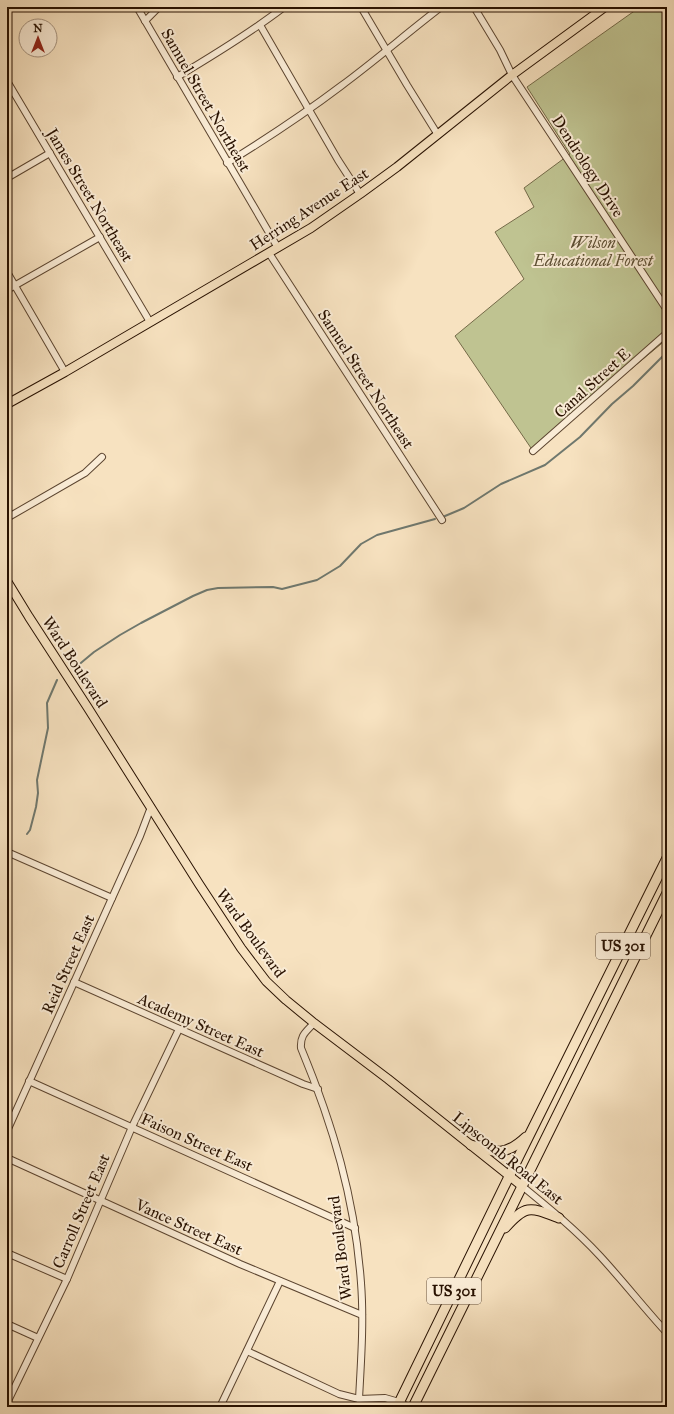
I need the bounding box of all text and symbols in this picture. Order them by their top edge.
north arrow [18,18,58,58]
text: N [33,22,43,35]
street label: Samuel Street Northeast [157,25,255,175]
street label: Dendrology Drive [547,111,628,221]
street label: James Street Northeast [41,123,138,266]
street label: Herring Avenue East [246,163,373,255]
park label: Wilson Educational Forest [532,233,654,270]
street label: Samuel Street Northeast [314,306,418,453]
street label: Canal Street E [550,344,634,422]
street label: Ward Boulevard [38,613,112,711]
street label: Ward Boulevard [212,885,290,981]
street label: Reid Street East [38,911,98,1017]
road number: US 301 [596,933,650,959]
street label: Academy Street East [134,988,267,1061]
street label: Lipscomb Road East [449,1108,567,1209]
street label: Faison Street East [138,1109,256,1175]
street label: Carroll Street East [48,1151,114,1271]
street label: Vance Street East [132,1195,246,1259]
street label: Ward Boulevard [324,1195,356,1301]
road number: US 301 [427,1278,481,1304]

